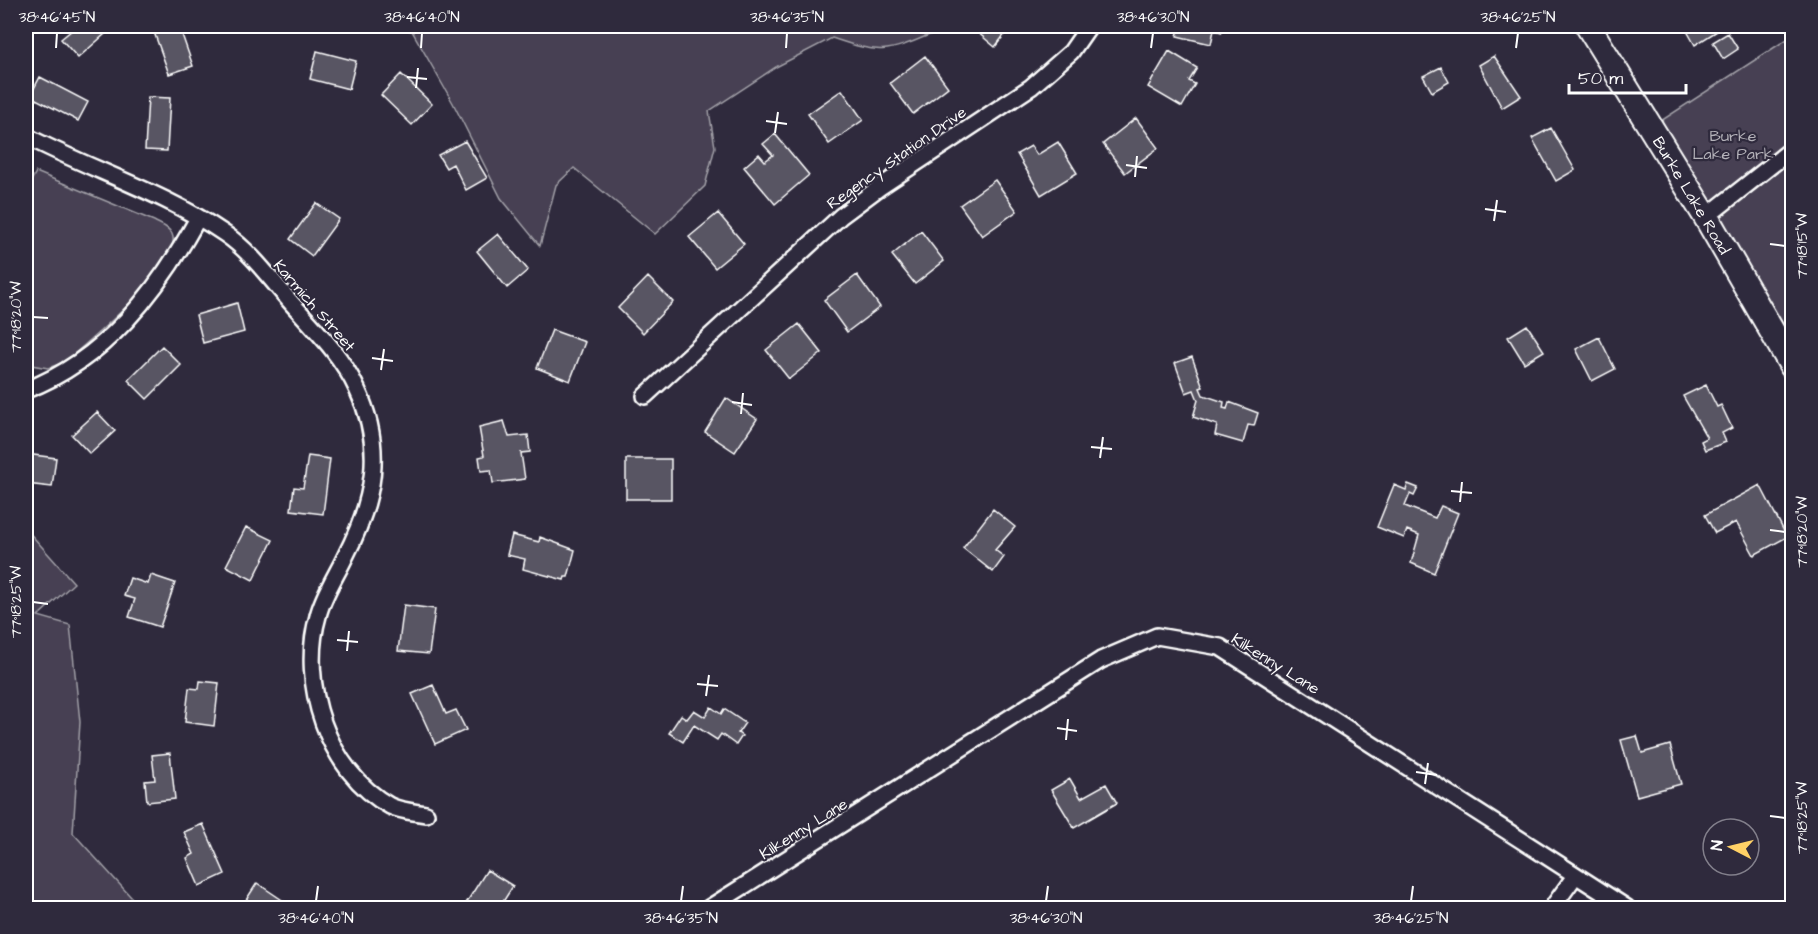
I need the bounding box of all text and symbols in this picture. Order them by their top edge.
text: 38°46'45"N [19,7,95,28]
text: 38°46'40"N [384,7,460,28]
text: 38°46'35"N [750,7,824,28]
text: 38°46'30"N [1117,7,1189,28]
text: 38°46'25"N [1481,7,1555,28]
scale bar [1569,57,1686,95]
text: 50 m [1578,66,1623,91]
street label: Regency Station Drive [822,101,972,215]
park label: Burke Lake Park [1692,125,1774,165]
street label: Burke Lake Road [1647,132,1735,259]
text: 77°18'15"W [1792,213,1813,279]
street label: Karmich Street [268,255,361,357]
text: 77°18'20"W [6,281,27,353]
text: 77°18'20"W [1792,496,1813,568]
text: 77°18'25"W [6,566,27,638]
street label: Kilkenny Lane [1227,628,1324,701]
text: 77°18'25"W [1792,782,1813,854]
street label: Kilkenny Lane [755,793,853,866]
north arrow [1701,817,1761,877]
text: N [1706,839,1729,852]
text: 38°46'40"N [278,908,354,929]
text: 38°46'35"N [644,908,718,929]
text: 38°46'30"N [1010,908,1082,929]
text: 38°46'25"N [1374,908,1448,929]

